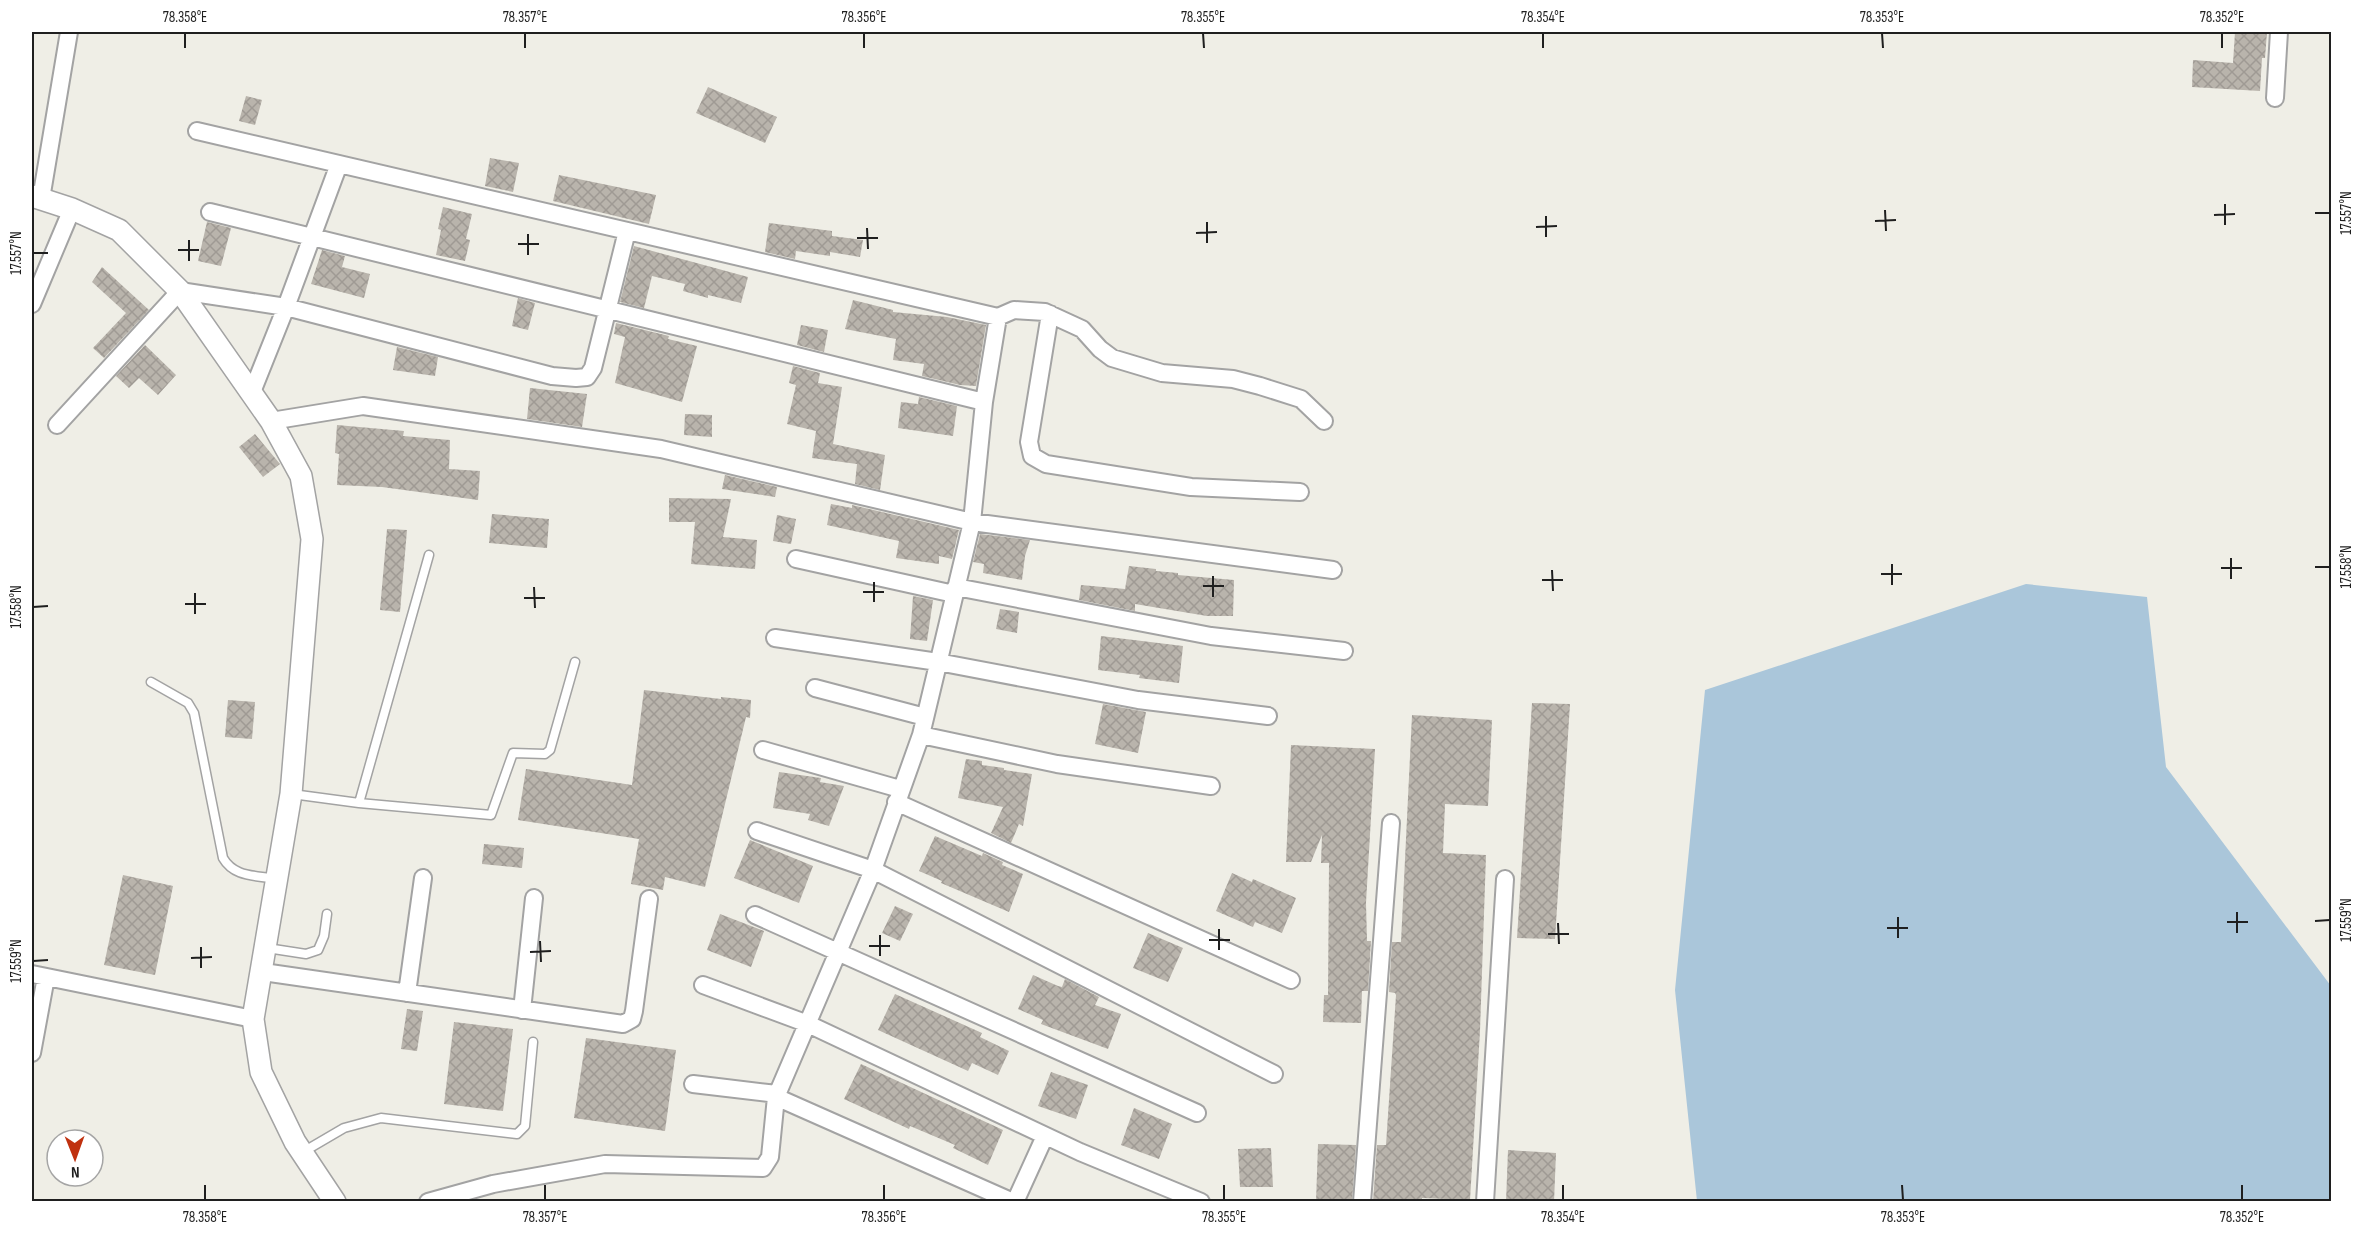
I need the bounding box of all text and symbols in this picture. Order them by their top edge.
text: 78.358°E [163,8,207,27]
text: 78.357°E [503,8,547,27]
text: 78.356°E [842,8,886,27]
text: 78.355°E [1181,8,1225,27]
text: 78.354°E [1521,8,1565,27]
text: 78.353°E [1860,8,1904,27]
text: 78.352°E [2200,8,2244,27]
text: 17.557°N [2337,191,2356,235]
text: 17.557°N [7,231,26,275]
text: 17.558°N [2337,545,2356,589]
text: 17.558°N [7,585,26,629]
text: 17.559°N [2337,898,2356,942]
text: 17.559°N [7,939,26,983]
north arrow [45,1128,105,1188]
text: N [71,1162,80,1181]
text: 78.358°E [183,1208,227,1227]
text: 78.357°E [523,1208,567,1227]
text: 78.356°E [862,1208,906,1227]
text: 78.355°E [1202,1208,1246,1227]
text: 78.354°E [1541,1208,1585,1227]
text: 78.353°E [1881,1208,1925,1227]
text: 78.352°E [2220,1208,2264,1227]

